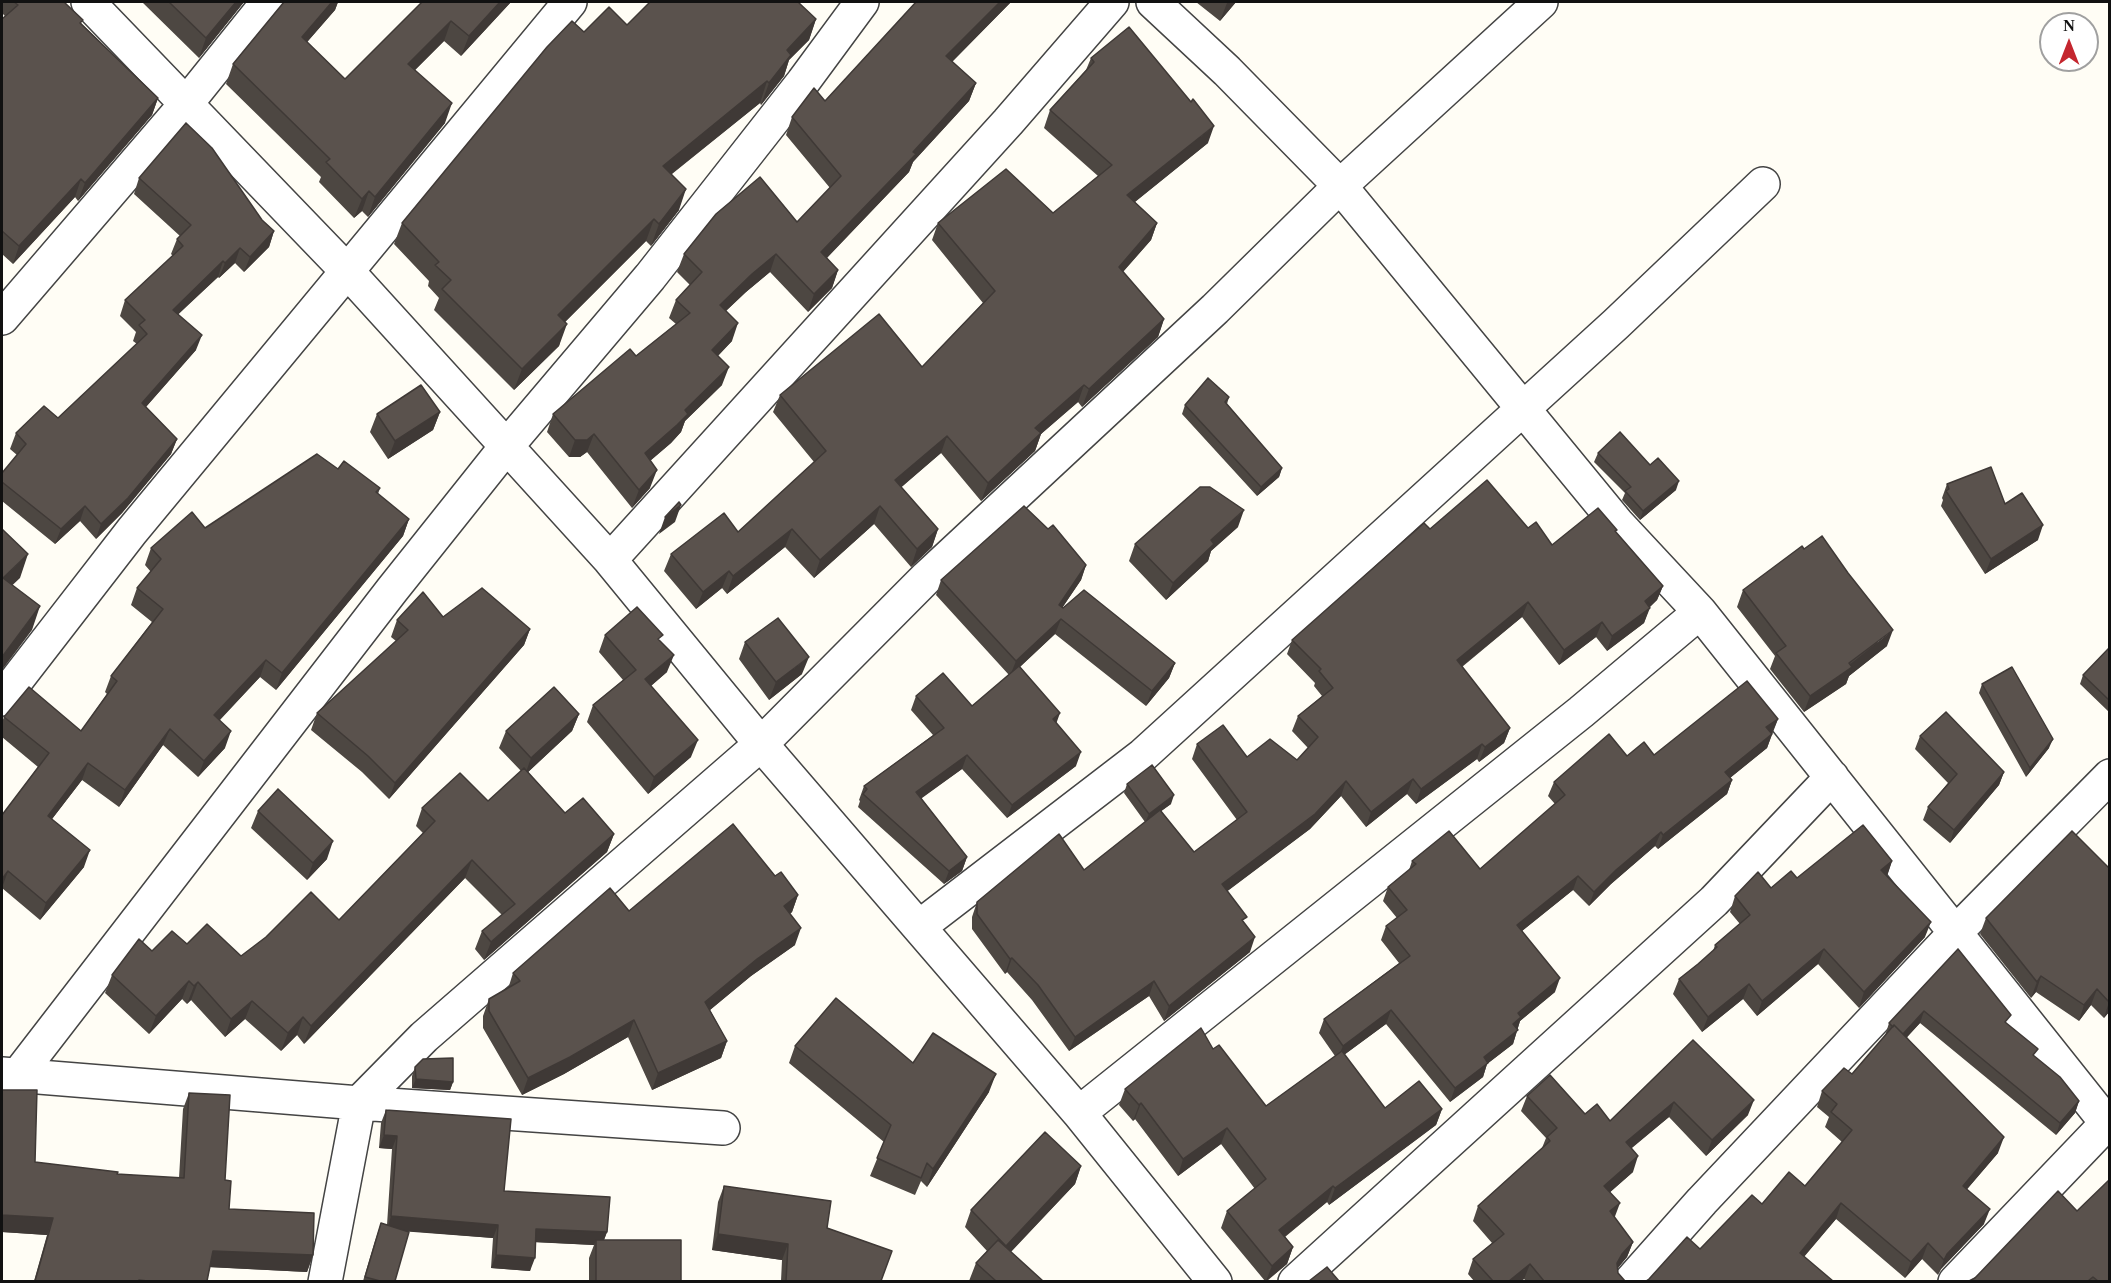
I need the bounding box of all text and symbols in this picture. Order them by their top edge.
north arrow [2039,12,2099,72]
text: N [2063,17,2075,34]

